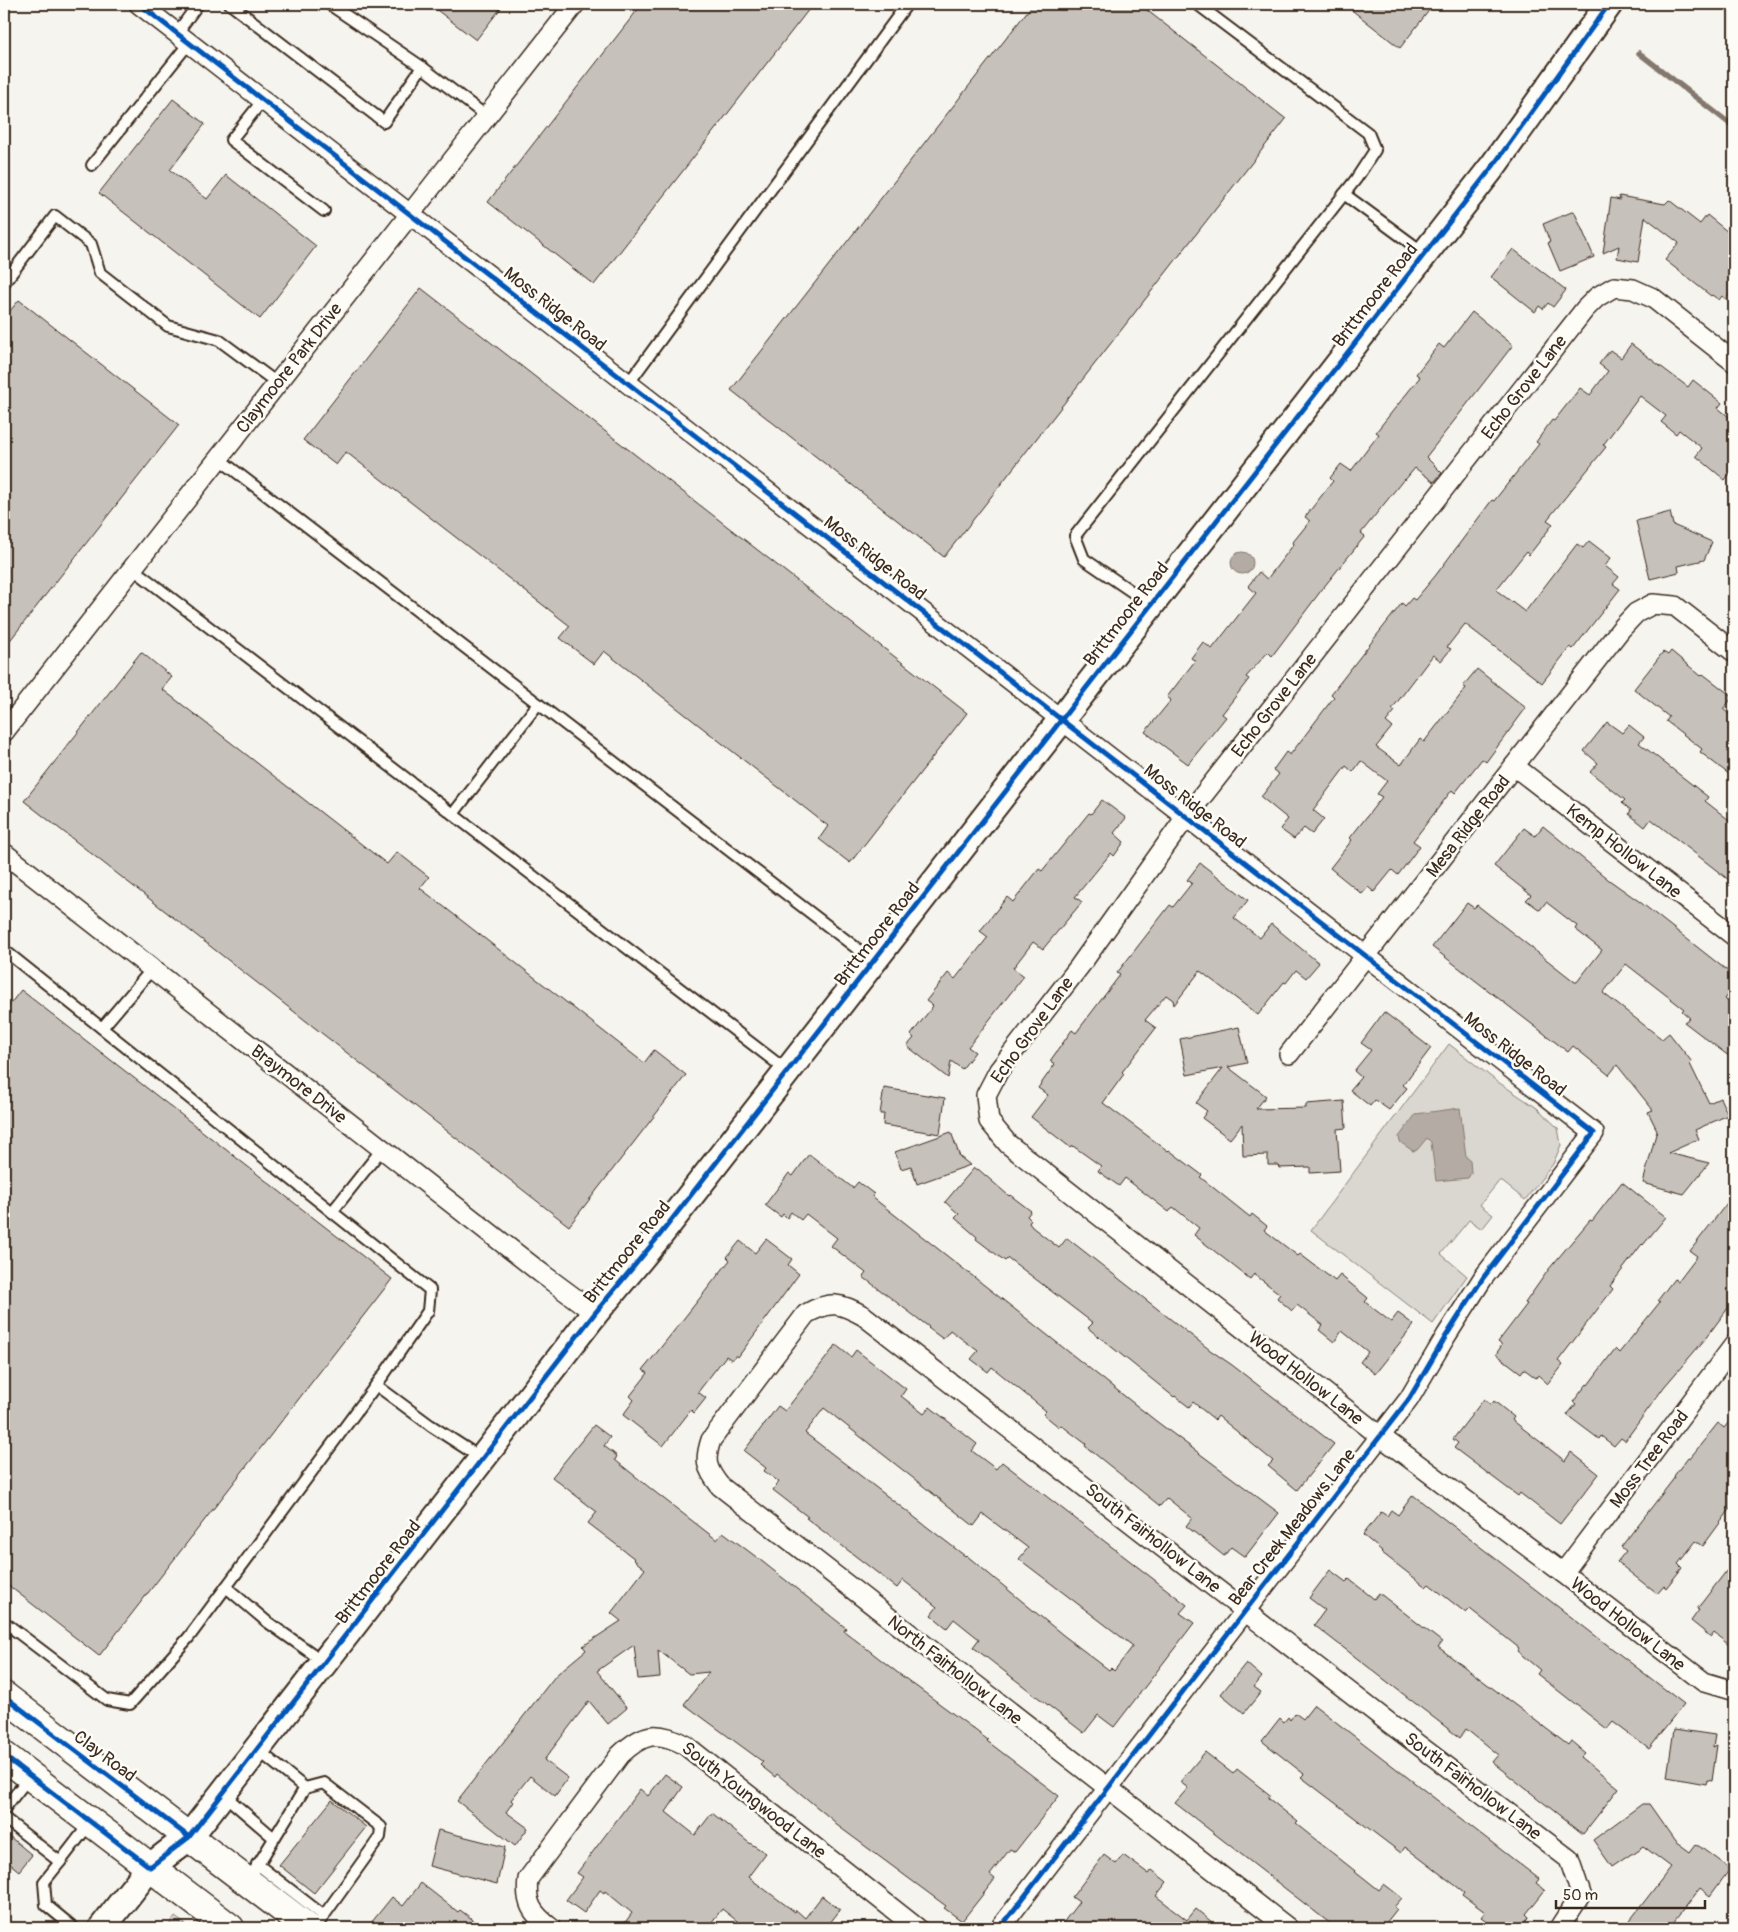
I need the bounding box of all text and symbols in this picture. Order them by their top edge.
street label: Brittmoore Road [1328,239,1423,352]
street label: Moss Ridge Road [499,262,611,357]
street label: Claymoore Park Drive [231,298,348,438]
street label: Echo Grove Lane [1477,330,1572,444]
street label: Moss Ridge Road [819,511,931,606]
street label: Brittmoore Road [1079,558,1174,671]
street label: Echo Grove Lane [1227,648,1322,762]
street label: Moss Ridge Road [1139,759,1251,854]
street label: Mesa Ridge Road [1421,771,1516,882]
street label: Kemp Hollow Lane [1561,799,1686,904]
street label: Brittmoore Road [830,878,925,991]
street label: Echo Grove Lane [986,972,1079,1088]
street label: Moss Ridge Road [1459,1007,1571,1102]
street label: Braymore Drive [246,1040,351,1129]
street label: Brittmoore Road [579,1196,676,1308]
street label: Wood Hollow Lane [1244,1326,1368,1431]
street label: Moss Tree Road [1605,1406,1694,1513]
street label: Bear Creek Meadows Lane [1224,1444,1361,1611]
street label: South Fairhollow Lane [1080,1478,1225,1599]
street label: Brittmoore Road [331,1516,426,1629]
street label: Wood Hollow Lane [1566,1572,1690,1677]
street label: North Fairhollow Lane [883,1611,1027,1730]
street label: Clay Road [69,1725,141,1787]
street label: South Fairhollow Lane [1400,1727,1546,1846]
street label: South Youngwood Lane [677,1737,831,1864]
scale bar [1556,1877,1704,1909]
text: 50 m [1563,1886,1598,1905]

